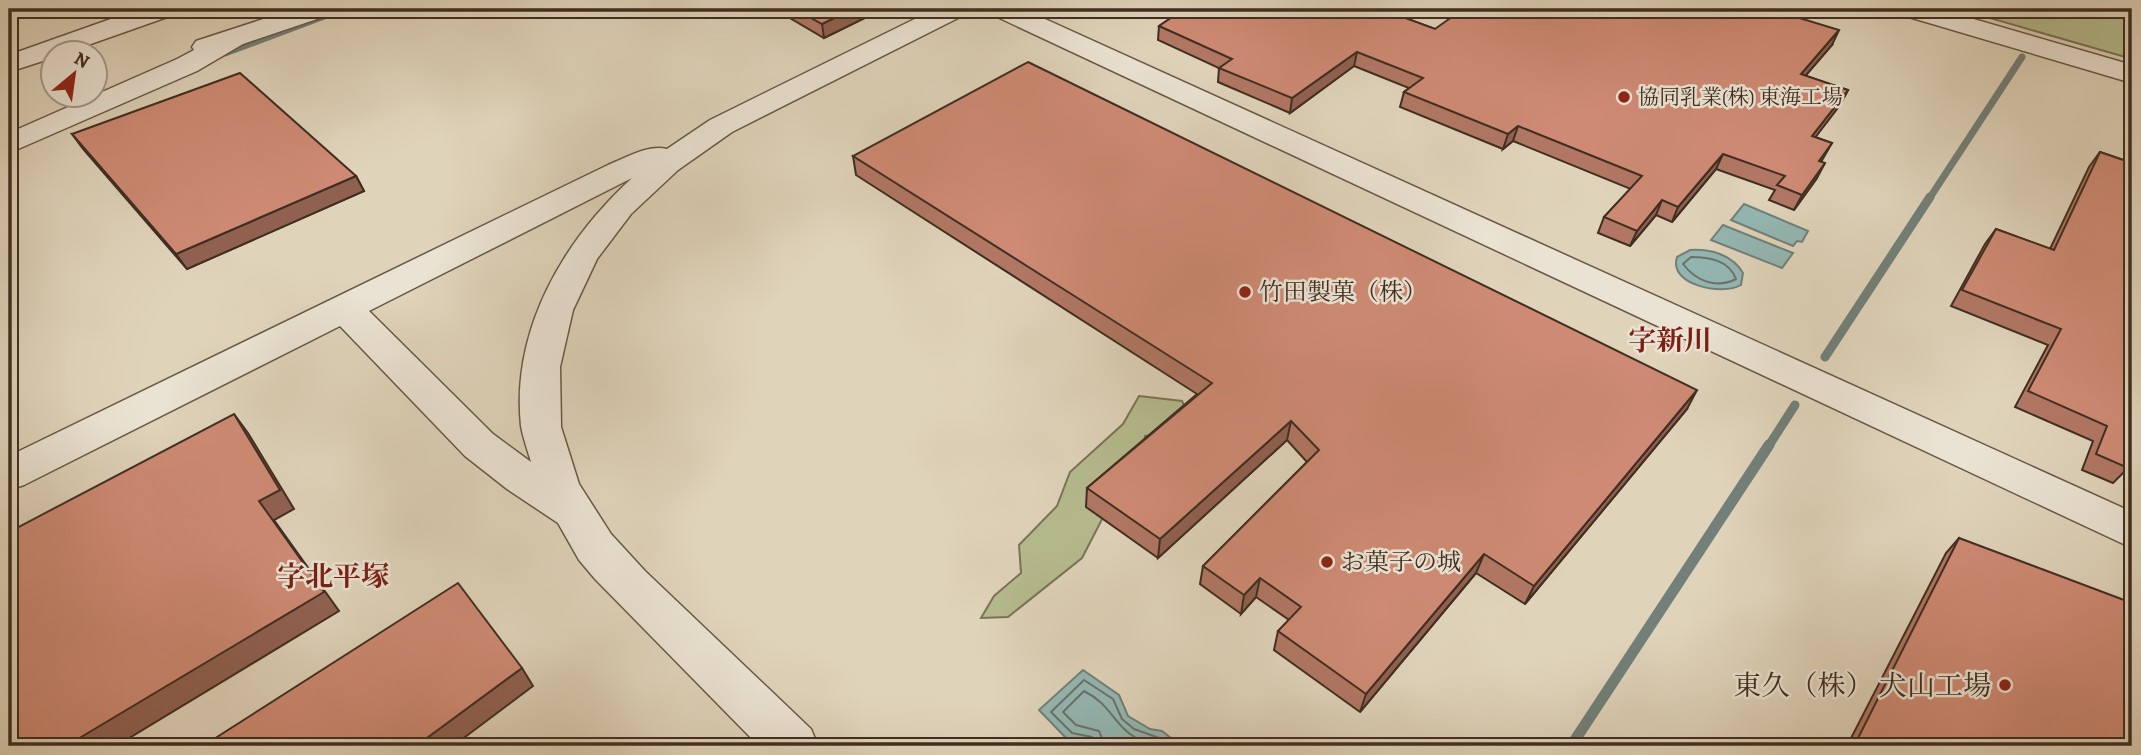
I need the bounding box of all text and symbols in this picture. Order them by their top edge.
north arrow [38,38,108,108]
text: N [69,45,94,75]
place label: 協同乳業(株) 東海工場 [1638,83,1843,111]
marker: 協同乳業(株) 東海工場 [1616,89,1632,105]
place label: 竹田製菓（株） [1259,276,1427,308]
marker: 竹田製菓（株） [1237,284,1253,300]
district label: 字新川 [1628,322,1712,360]
place label: お菓子の城 [1341,546,1461,578]
marker: お菓子の城 [1319,554,1335,570]
district label: 字北平塚 [277,558,389,596]
place label: 東久（株） 犬山工場 [1733,667,1991,705]
marker: 東久（株） 犬山工場 [1997,677,2013,693]

